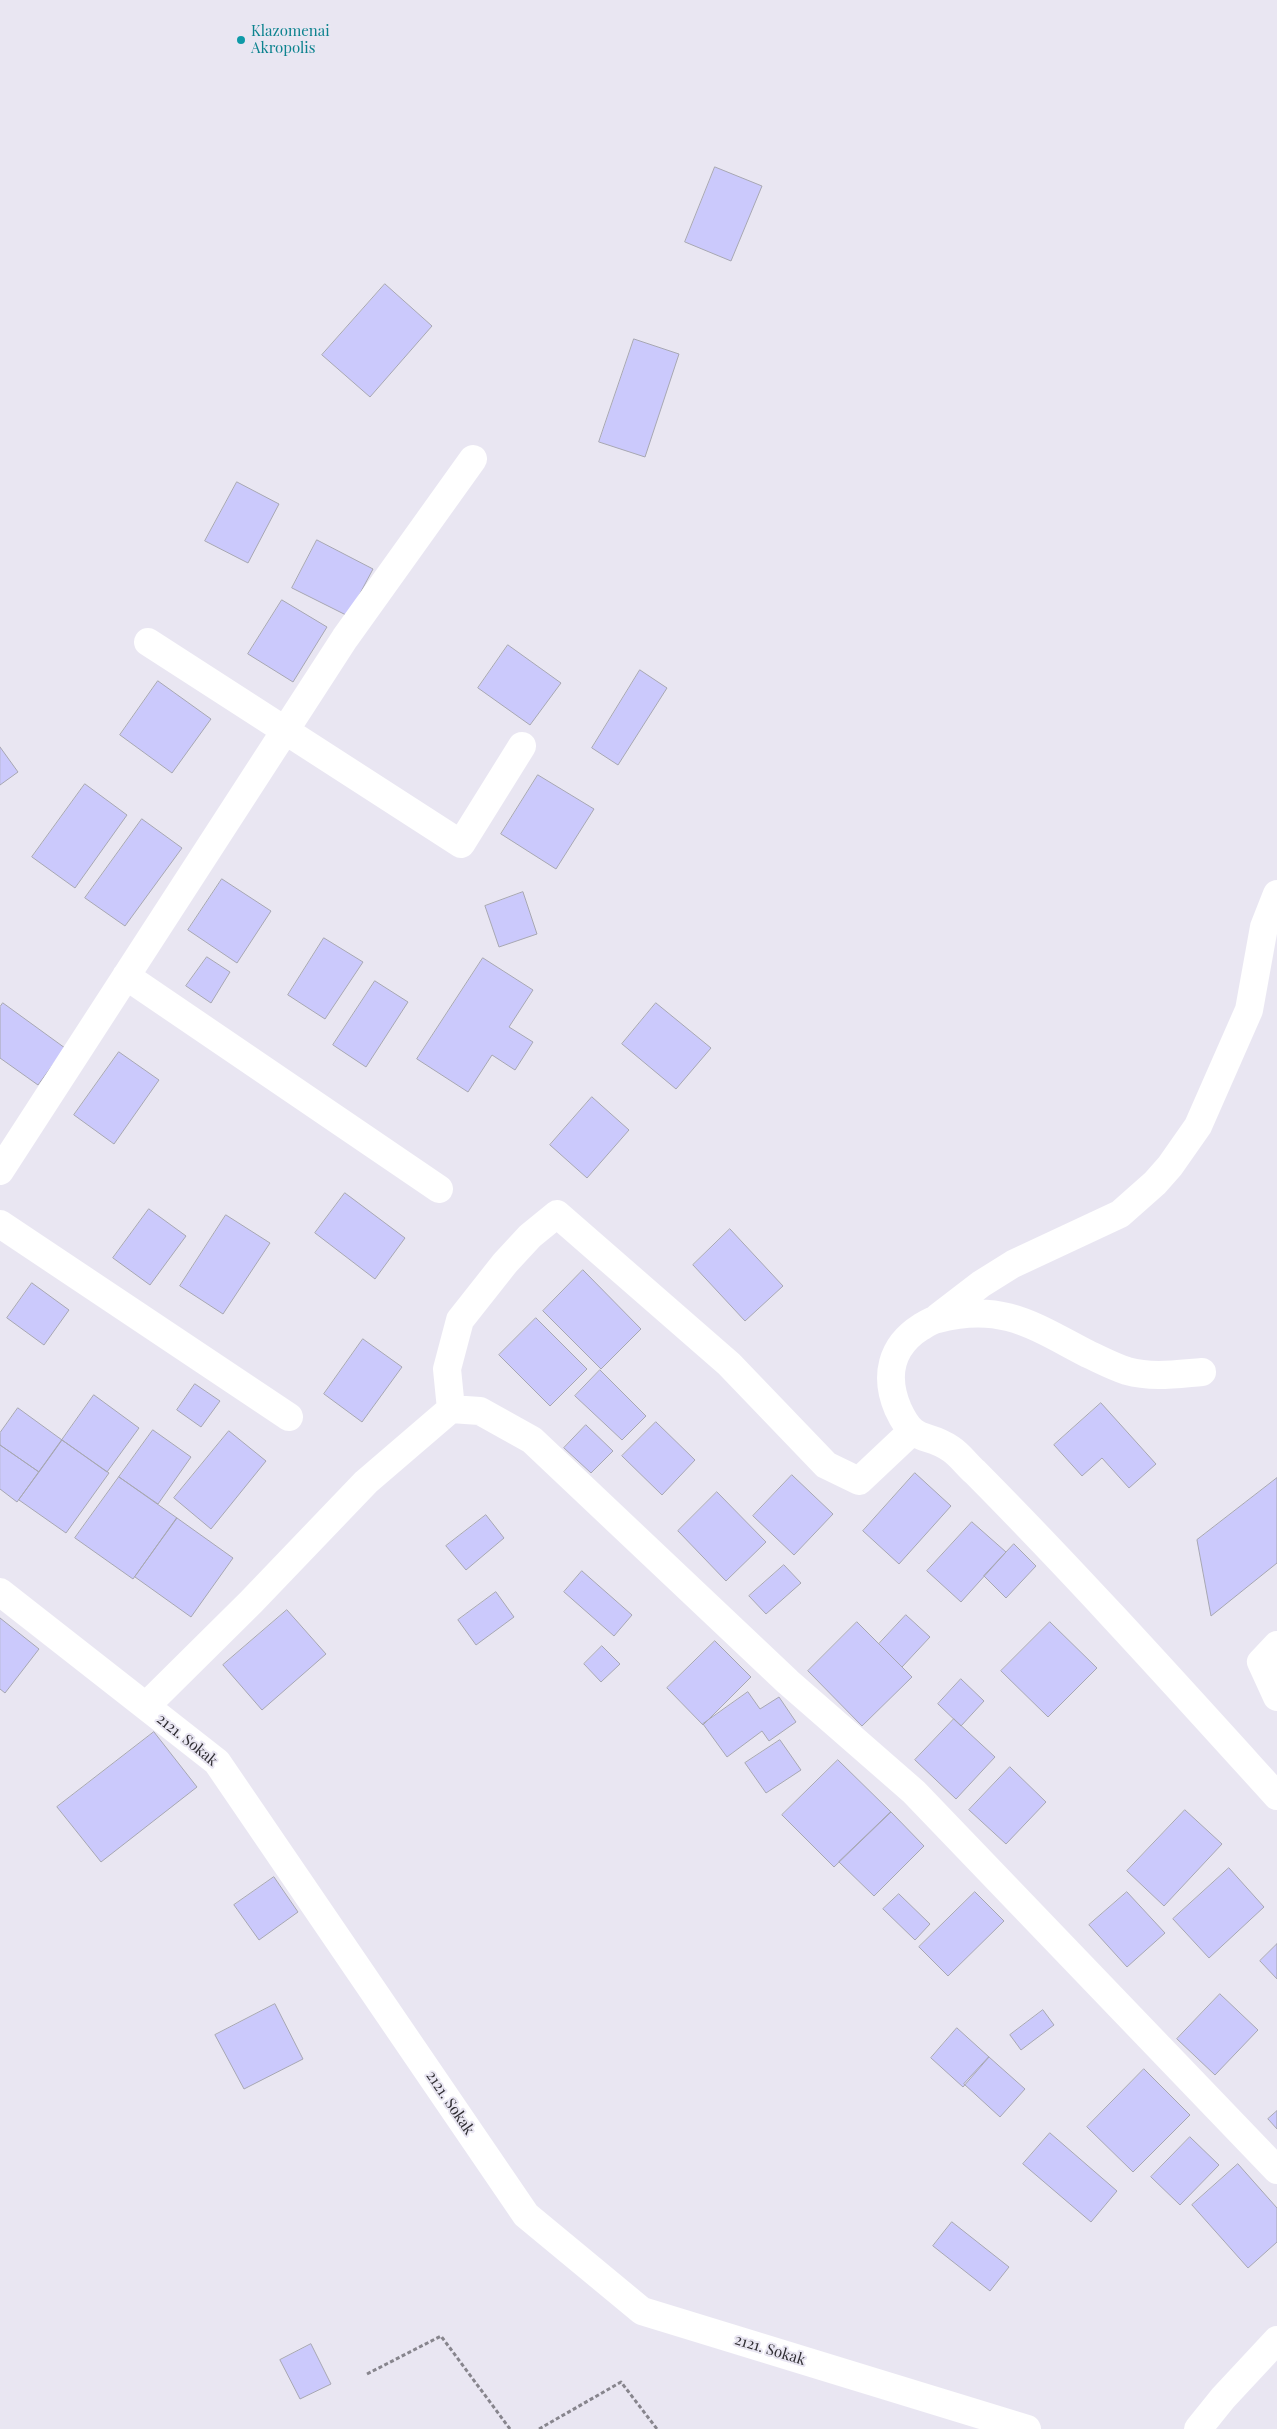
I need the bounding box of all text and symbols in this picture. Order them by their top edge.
place label: Klazomenai Akropolis [251,22,330,57]
marker: Klazomenai Akropolis [235,34,247,46]
street label: 2121. Sokak [153,1710,221,1770]
street label: 2121. Sokak [422,2068,478,2138]
street label: 2121. Sokak [732,2331,808,2369]

